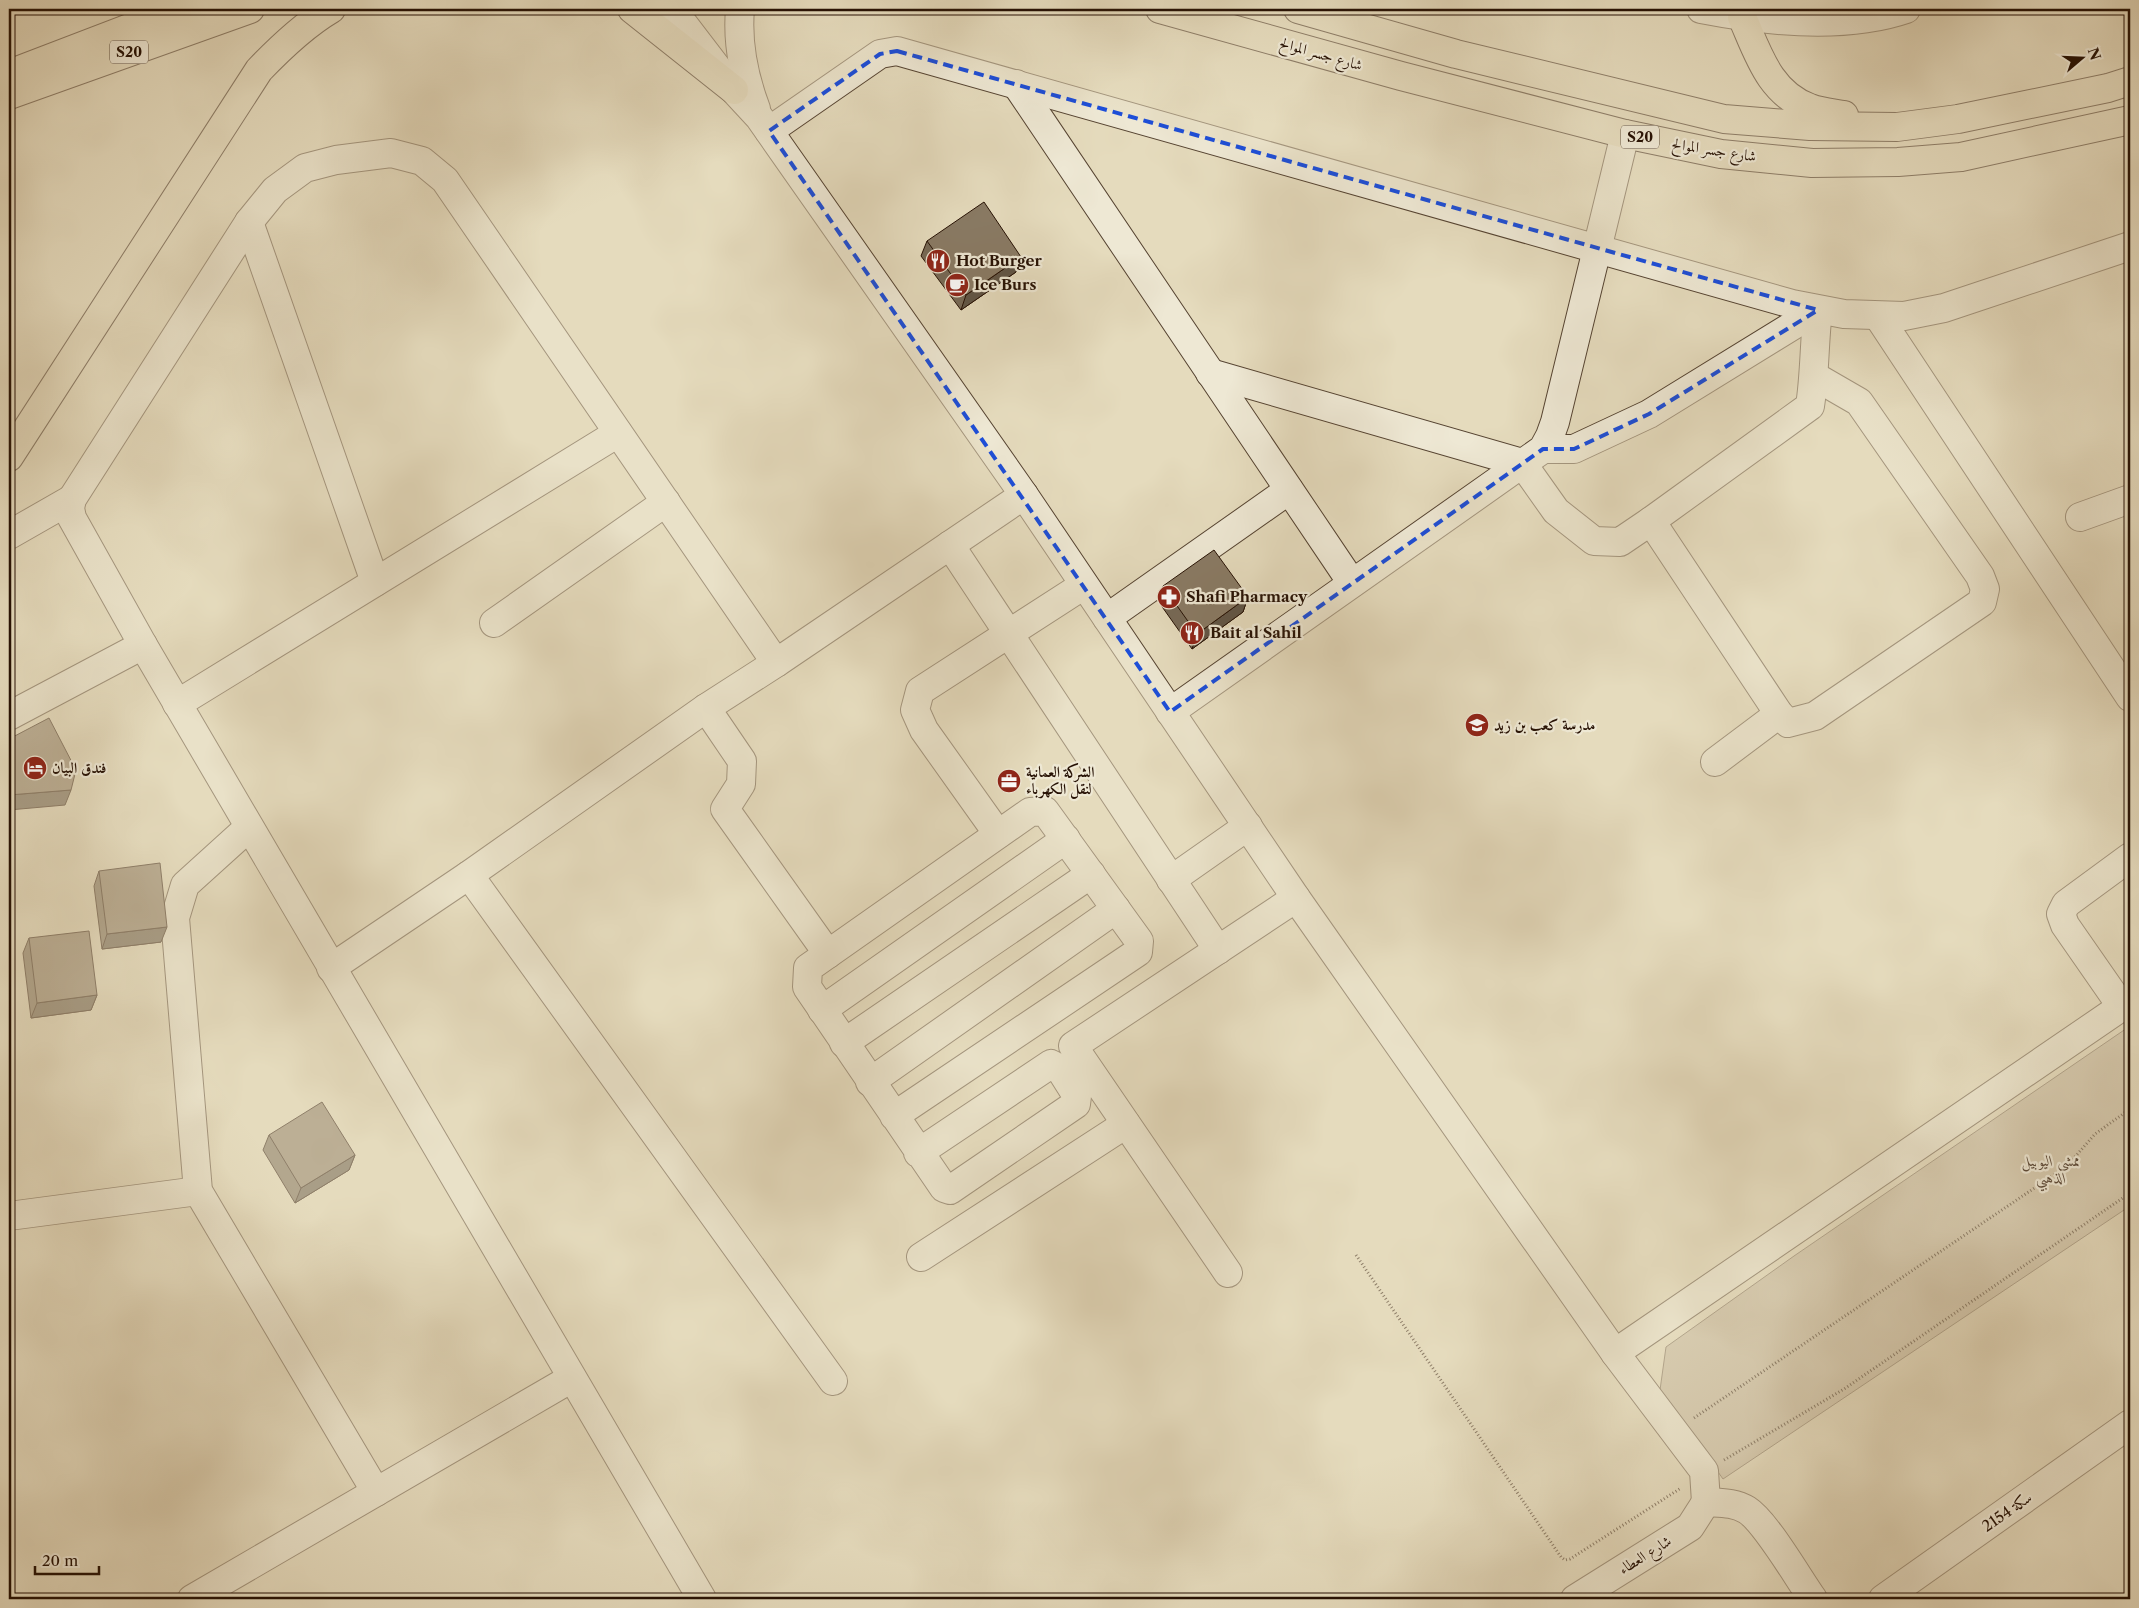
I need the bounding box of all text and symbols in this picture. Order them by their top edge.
north arrow [2056,32,2106,82]
street label: شارع جسر الموالح [1276,33,1365,79]
road number: S20 [110,41,148,64]
text: N [2084,45,2105,62]
road number: S20 [1621,125,1659,148]
street label: شارع جسر الموالح [1670,133,1758,171]
restaurant icon: Hot Burger [925,248,951,274]
place label: Hot Burger [956,251,1043,270]
cafe icon: Ice Burs [944,272,970,298]
place label: Ice Burs [974,275,1036,294]
pharmacy icon: Shafi Pharmacy [1156,584,1182,610]
place label: Shafi Pharmacy [1186,587,1308,606]
restaurant icon: Bait al Sahil [1179,620,1205,646]
place label: Bait al Sahil [1210,623,1302,642]
school or university icon: مدرسة كعب بن زيد [1464,712,1490,738]
place label: مدرسة كعب بن زيد [1494,715,1595,735]
hotel icon: فندق البيان [22,755,48,781]
place label: فندق البيان [52,758,106,777]
place label: الشرکة العمانیة لنقل الکهرباء [1026,762,1094,800]
office icon: الشرکة العمانیة لنقل الکهرباء [996,768,1022,794]
park label: ممشى اليوبيل الذهبي [2021,1151,2081,1192]
street label: سكة 2154 [1978,1488,2035,1536]
street label: شارع العطاء [1615,1531,1677,1582]
scale bar [35,1543,99,1575]
text: 20 m [42,1551,78,1570]

